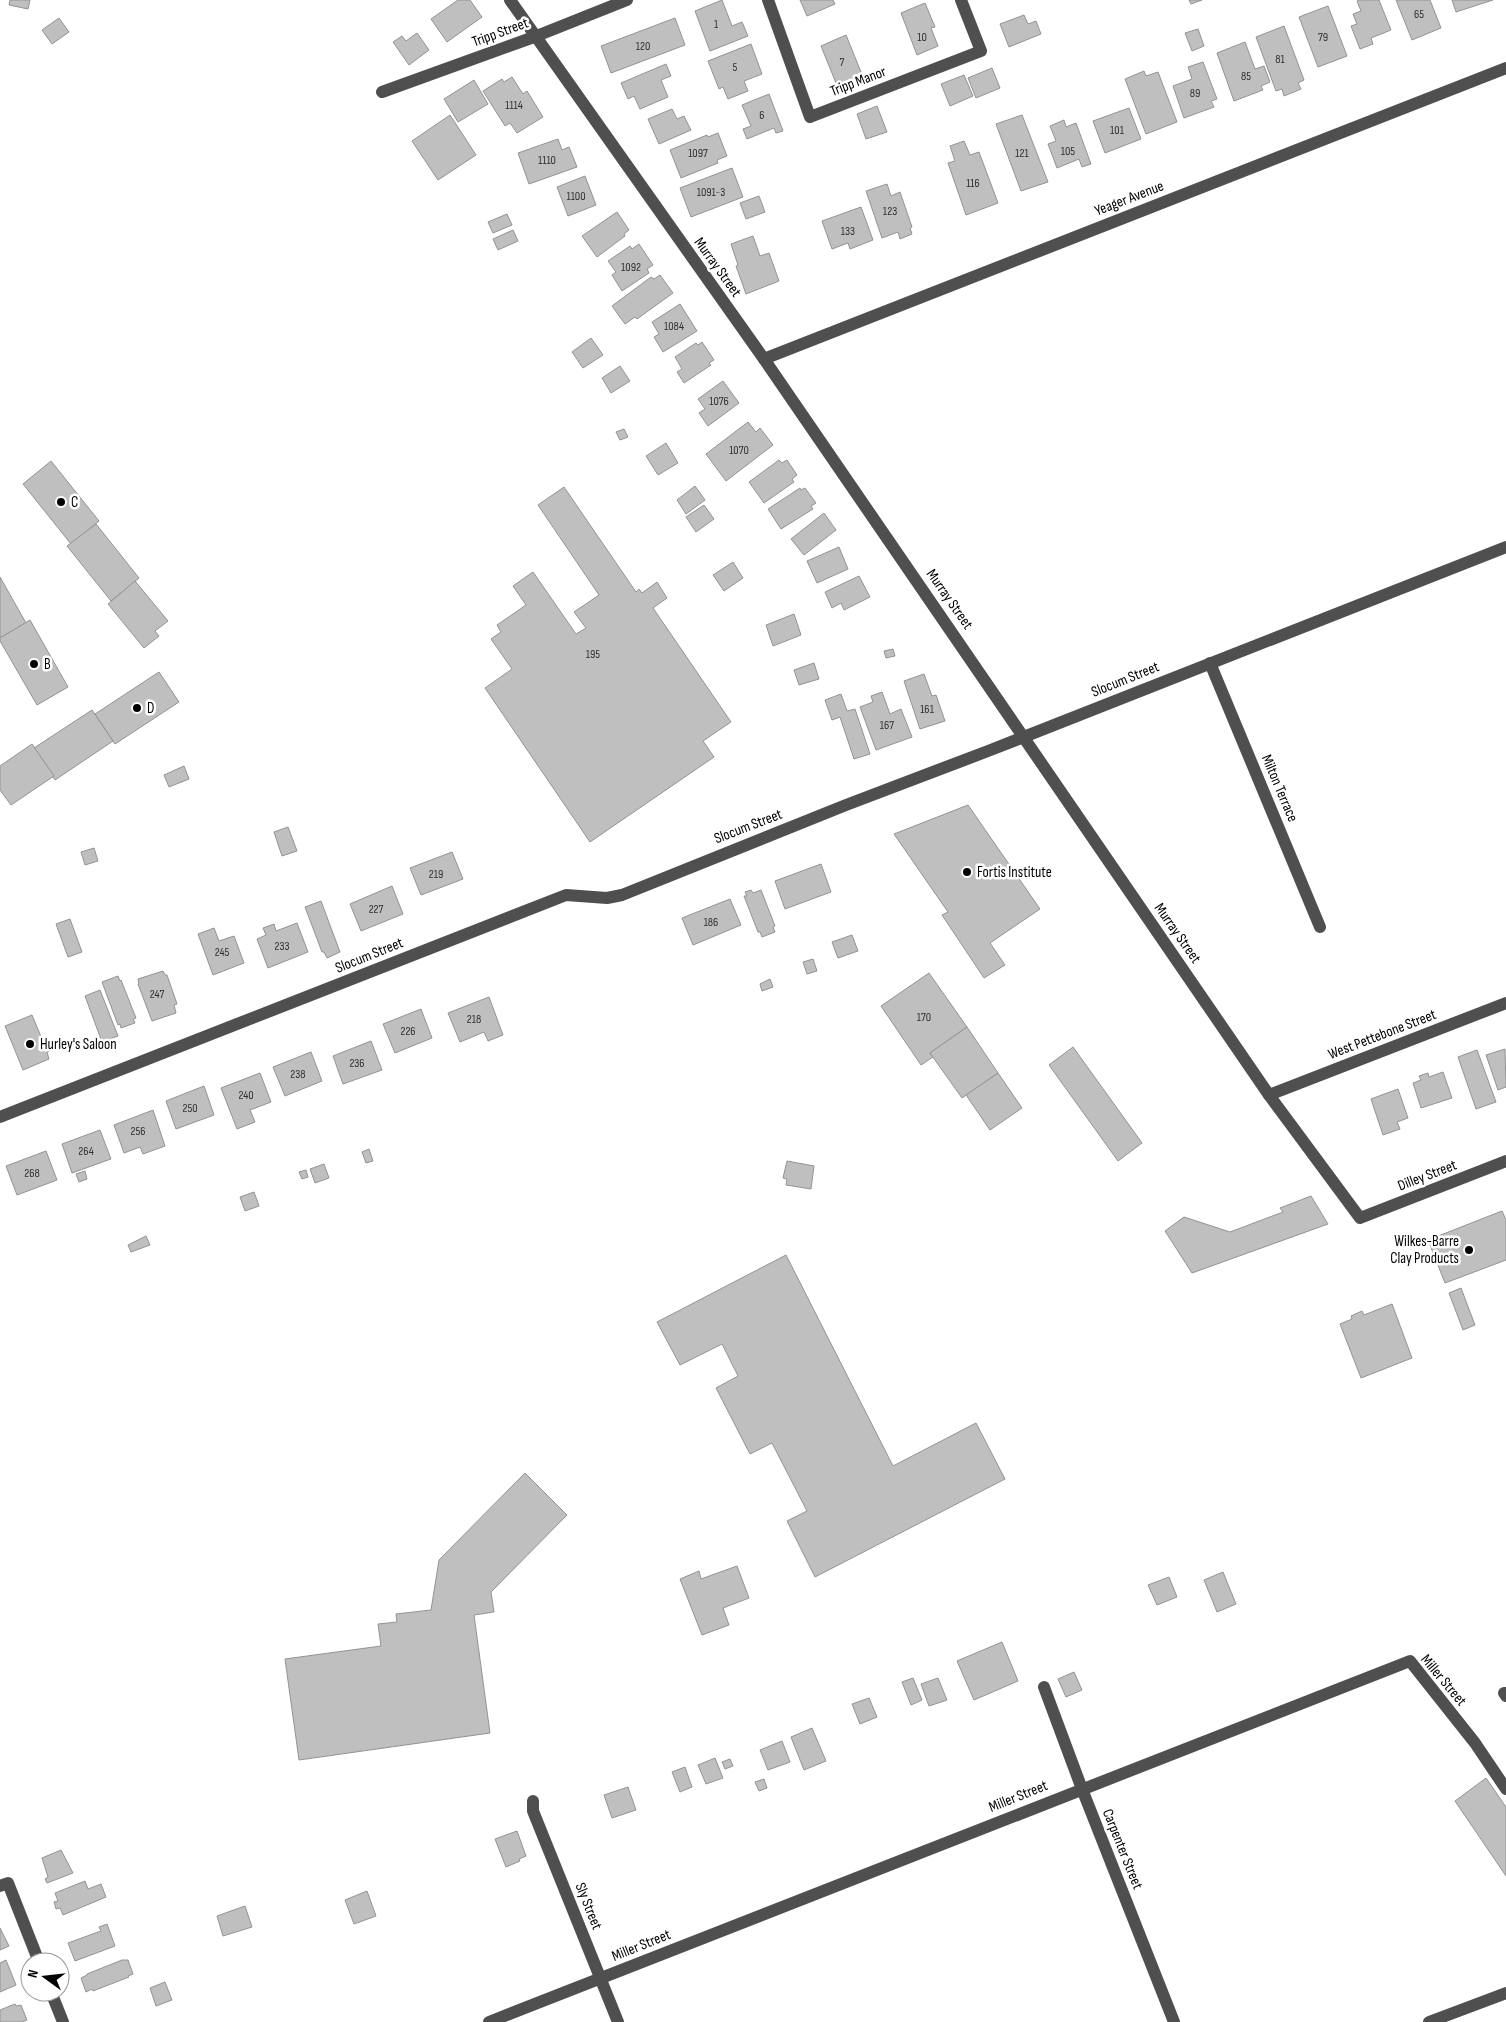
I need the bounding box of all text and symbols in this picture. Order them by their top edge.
house number: 65 [1414,7,1424,22]
street label: Tripp Street [469,13,531,51]
house number: 1 [714,17,719,32]
house number: 10 [917,30,927,45]
house number: 79 [1318,30,1328,45]
house number: 120 [636,39,650,54]
house number: 81 [1275,52,1286,67]
house number: 7 [840,55,845,70]
house number: 5 [733,60,738,75]
street label: Tripp Manor [827,62,890,101]
house number: 85 [1241,69,1251,84]
house number: 89 [1190,86,1200,101]
house number: 1114 [505,98,523,113]
house number: 6 [759,108,765,123]
house number: 101 [1110,123,1125,138]
house number: 105 [1061,144,1075,159]
house number: 1097 [688,146,708,161]
house number: 121 [1015,146,1030,161]
house number: 1110 [538,153,556,168]
house number: 116 [966,176,980,191]
street label: Yeager Avenue [1092,177,1166,220]
house number: 1091-3 [697,185,725,200]
house number: 1100 [566,189,586,204]
house number: 123 [883,204,897,219]
house number: 133 [841,224,855,239]
street label: Murray Street [690,234,746,301]
house number: 1092 [621,260,641,275]
house number: 1084 [664,319,684,334]
house number: 1076 [709,394,729,409]
house number: 1070 [729,443,749,458]
place label: C [71,493,78,512]
marker: C [55,496,67,508]
street label: Murray Street [922,566,977,633]
house number: 195 [586,647,600,662]
place label: B [44,655,51,674]
street label: Slocum Street [1089,657,1162,702]
marker: B [28,658,40,670]
place label: D [147,699,154,718]
marker: D [131,702,143,714]
house number: 161 [920,702,935,717]
house number: 167 [880,718,894,733]
street label: Milton Terrace [1257,752,1302,825]
street label: Slocum Street [711,805,785,848]
place label: Fortis Institute [977,863,1052,882]
marker: Fortis Institute [961,866,973,878]
house number: 219 [429,867,443,882]
street label: Murray Street [1150,900,1205,967]
house number: 227 [369,902,384,917]
house number: 186 [704,915,718,930]
street label: Slocum Street [333,933,406,978]
house number: 233 [274,939,290,954]
house number: 245 [215,945,230,960]
house number: 247 [150,987,164,1002]
street label: West Pettebone Street [1325,1005,1439,1064]
house number: 170 [917,1010,931,1025]
house number: 218 [467,1012,481,1027]
house number: 226 [400,1024,416,1039]
place label: Hurley's Saloon [40,1035,117,1054]
marker: Hurley's Saloon [24,1038,36,1050]
house number: 236 [349,1056,365,1071]
house number: 238 [290,1067,306,1082]
house number: 240 [238,1088,254,1103]
house number: 250 [182,1101,198,1116]
house number: 256 [130,1124,146,1139]
house number: 264 [78,1144,94,1159]
street label: Dilley Street [1395,1155,1460,1195]
house number: 268 [24,1166,40,1181]
place label: Wilkes-Barre Clay Products [1390,1232,1459,1268]
marker: Wilkes-Barre Clay Products [1463,1244,1475,1256]
street label: Miller Street [1417,1651,1471,1710]
street label: Miller Street [986,1776,1051,1817]
street label: Carpenter Street [1098,1806,1147,1892]
street label: Sly Street [571,1880,607,1933]
street label: Miller Street [609,1925,674,1966]
north arrow [20,1952,70,2002]
text: N [24,1968,42,1980]

